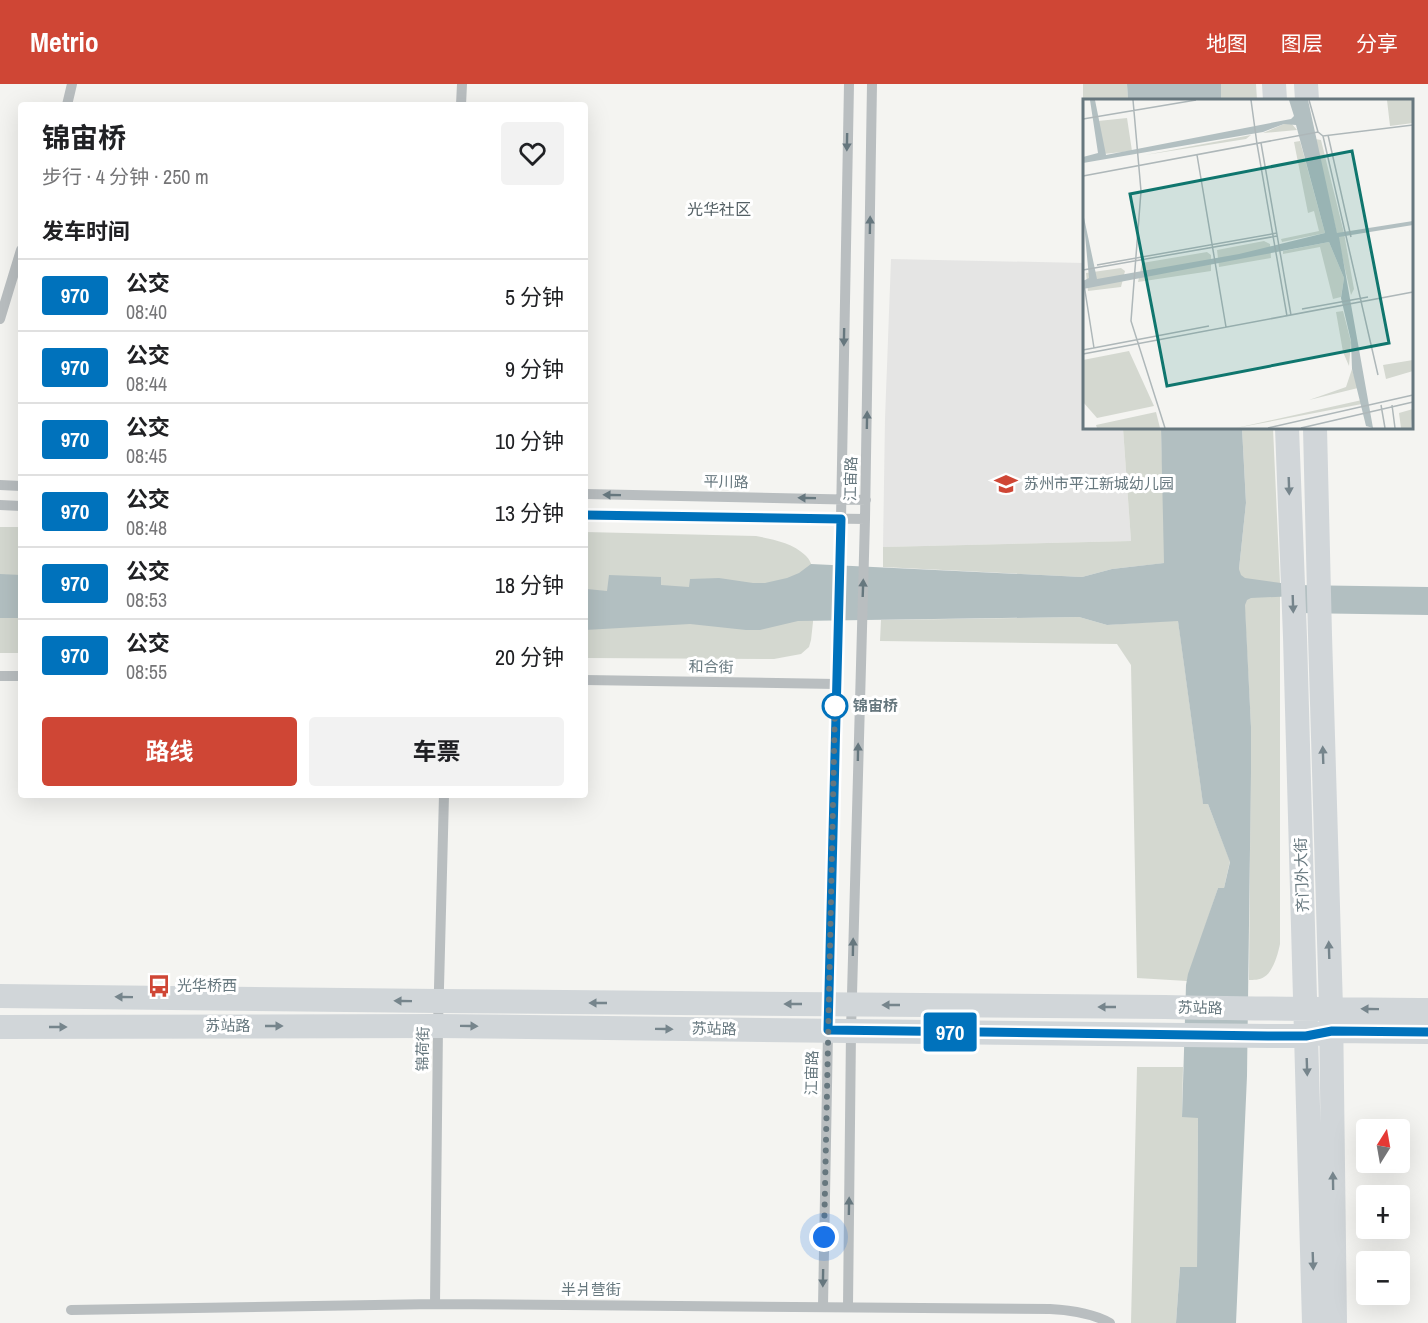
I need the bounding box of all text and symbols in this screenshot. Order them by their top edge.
text: Metrio [30,23,99,61]
text: 地图 [1206,29,1248,58]
text: 图层 [1281,29,1323,58]
text: 分享 [1356,29,1398,58]
inset map [1083,99,1413,429]
text: 锦宙桥 [42,119,126,157]
button: heart [501,122,564,185]
one-way arrow [843,133,852,152]
text: 步行 · 4 分钟 · 250 m [42,163,209,190]
district label: 光华社区 [687,198,751,220]
text: 发车时间 [42,216,130,246]
one-way arrow [865,216,875,235]
text: 公交 [126,268,170,298]
text: 970 [61,281,89,310]
text: 5 分钟 [505,282,564,312]
text: 08:40 [126,298,167,325]
one-way arrow [839,328,849,347]
text: 公交 [126,340,170,370]
text: 970 [61,353,89,382]
text: 9 分钟 [505,354,564,384]
text: 08:44 [126,370,167,397]
one-way arrow [862,411,872,430]
text: 公交 [126,412,170,442]
text: 970 [61,425,89,454]
text: 10 分钟 [495,426,564,456]
text: 08:45 [126,442,167,469]
street label: 江宙路 [840,456,861,502]
street label: 平川路 [703,471,749,492]
school or university icon: 苏州市平江新城幼儿园 [993,471,1019,497]
place label: 苏州市平江新城幼儿园 [1024,473,1174,494]
one-way arrow [1284,476,1293,495]
text: 公交 [126,484,170,514]
one-way arrow [603,490,622,500]
one-way arrow [798,494,817,503]
text: 970 [61,497,89,526]
text: 13 分钟 [495,498,564,528]
text: 08:48 [126,514,167,541]
text: 公交 [126,556,170,586]
text: 970 [61,569,89,598]
text: 18 分钟 [495,570,564,600]
one-way arrow [858,579,868,598]
text: 08:53 [126,586,167,613]
one-way arrow [1289,594,1298,613]
text: 公交 [126,628,170,658]
text: 970 [61,641,89,670]
text: 20 分钟 [495,642,564,672]
street label: 和合街 [688,656,734,677]
text: 08:55 [126,658,167,685]
marker: 锦宙桥 [822,693,848,719]
place label: 锦宙桥 [853,695,898,716]
button: 路线 [42,717,297,786]
button: 车票 [309,717,564,786]
one-way arrow [854,742,863,761]
one-way arrow [1319,745,1328,764]
street label: 齐门外大街 [1290,837,1313,913]
one-way arrow [849,937,858,956]
one-way arrow [1325,940,1334,959]
bus stop icon: 光华桥西 [146,973,172,999]
place label: 光华桥西 [177,975,237,996]
one-way arrow [115,992,134,1002]
one-way arrow [394,996,413,1006]
street label: 苏站路 [1177,997,1223,1018]
one-way arrow [589,998,608,1007]
one-way arrow [784,999,803,1009]
one-way arrow [881,1000,900,1010]
one-way arrow [1097,1002,1116,1012]
one-way arrow [1360,1004,1379,1014]
line badge: 970 [916,1012,984,1052]
street label: 苏站路 [205,1015,251,1036]
street label: 苏站路 [691,1018,737,1039]
text: 970 [936,1018,964,1047]
one-way arrow [265,1021,284,1031]
one-way arrow [460,1021,479,1031]
one-way arrow [49,1022,68,1032]
one-way arrow [655,1024,674,1033]
street label: 锦荷街 [412,1026,433,1072]
street label: 江宙路 [801,1050,822,1096]
one-way arrow [1303,1057,1312,1076]
north arrow [1356,1119,1410,1173]
map controls [1356,1119,1410,1305]
one-way arrow [1328,1171,1338,1190]
button: + [1356,1185,1410,1239]
one-way arrow [844,1196,854,1215]
your location [809,1222,839,1252]
button: − [1356,1251,1410,1305]
one-way arrow [1308,1252,1317,1271]
one-way arrow [818,1268,828,1287]
street label: 半爿营街 [561,1279,621,1300]

